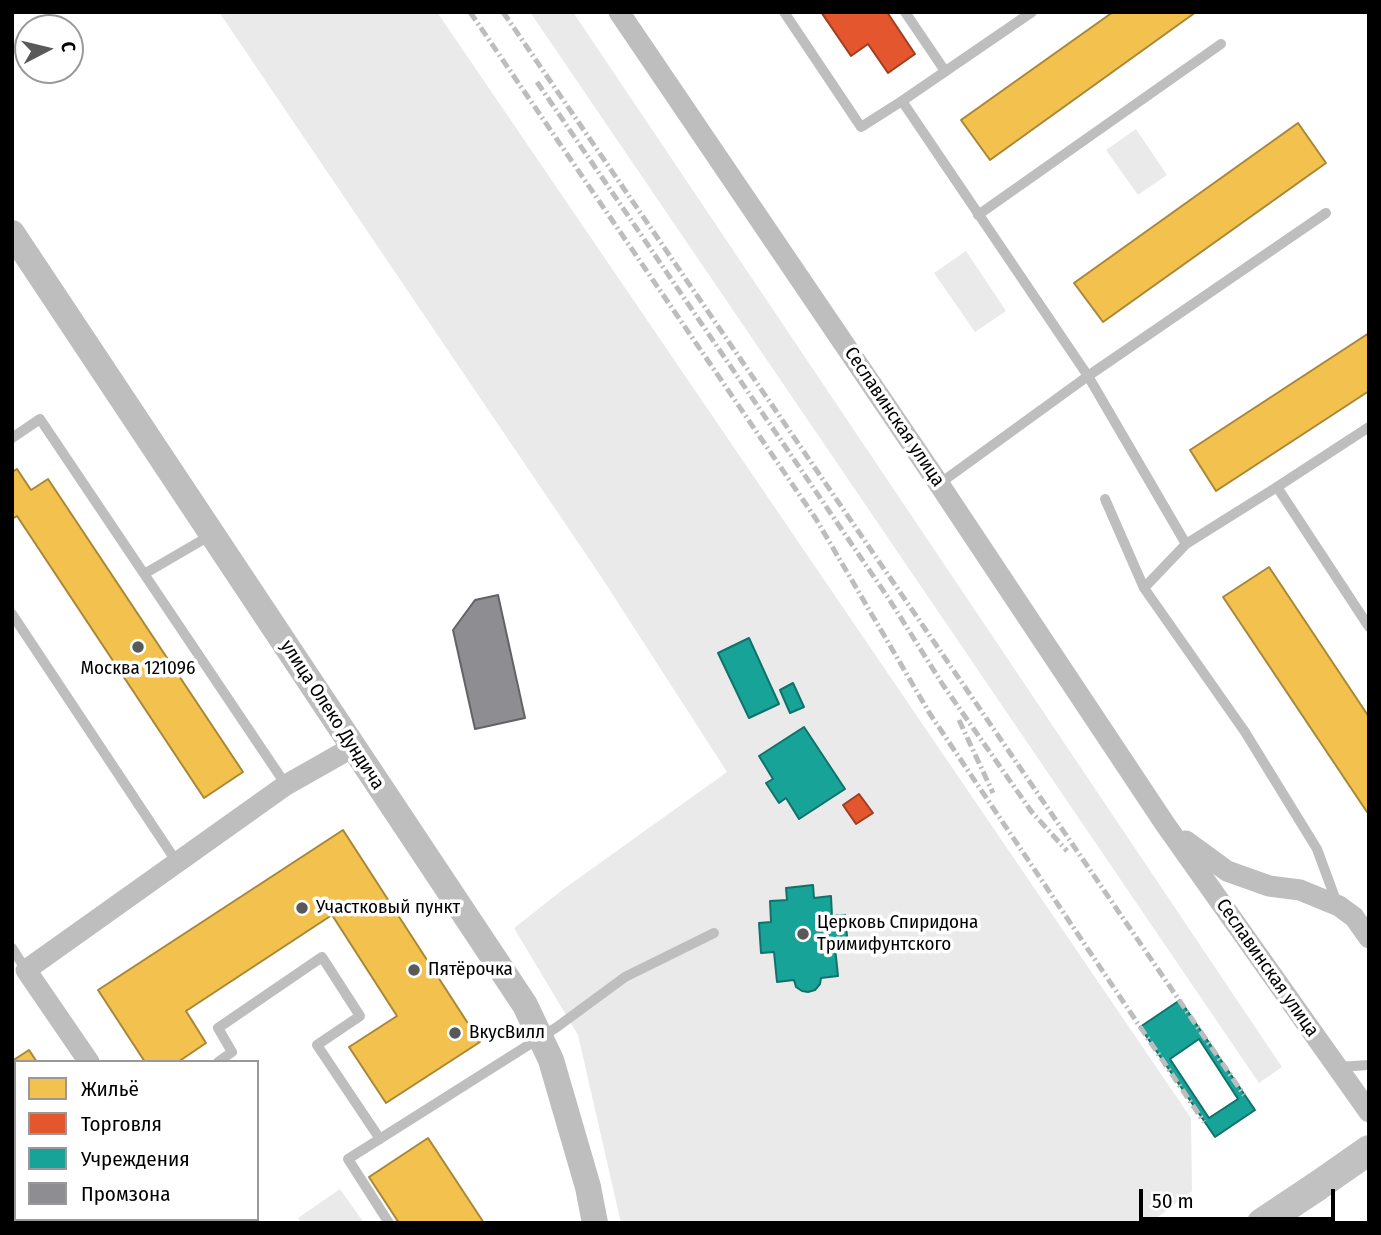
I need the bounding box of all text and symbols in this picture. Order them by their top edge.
north arrow [14,14,84,84]
text: С [56,40,80,53]
street label: Сеславинская улица [839,343,949,491]
street label: улица Олеко Дундича [275,636,389,794]
marker: Москва 121096 [130,639,146,655]
place label: Москва 121096 [81,658,195,680]
street label: Сеславинская улица [1211,895,1323,1041]
place label: Участковый пункт [316,897,460,919]
marker: Участковый пункт [294,900,310,916]
place label: Церковь Спиридона Тримифунтского [817,912,978,956]
marker: Церковь Спиридона Тримифунтского [795,926,811,942]
place label: Пятёрочка [428,959,513,981]
marker: Пятёрочка [406,962,422,978]
place label: ВкусВилл [469,1022,545,1044]
marker: ВкусВилл [447,1025,463,1041]
legend [14,1060,259,1221]
text: Жильё [81,1076,139,1102]
text: Торговля [81,1111,162,1137]
text: Учреждения [81,1146,190,1172]
scale bar [1143,1176,1339,1220]
text: Промзона [81,1181,170,1207]
text: 50 m [1152,1188,1194,1214]

